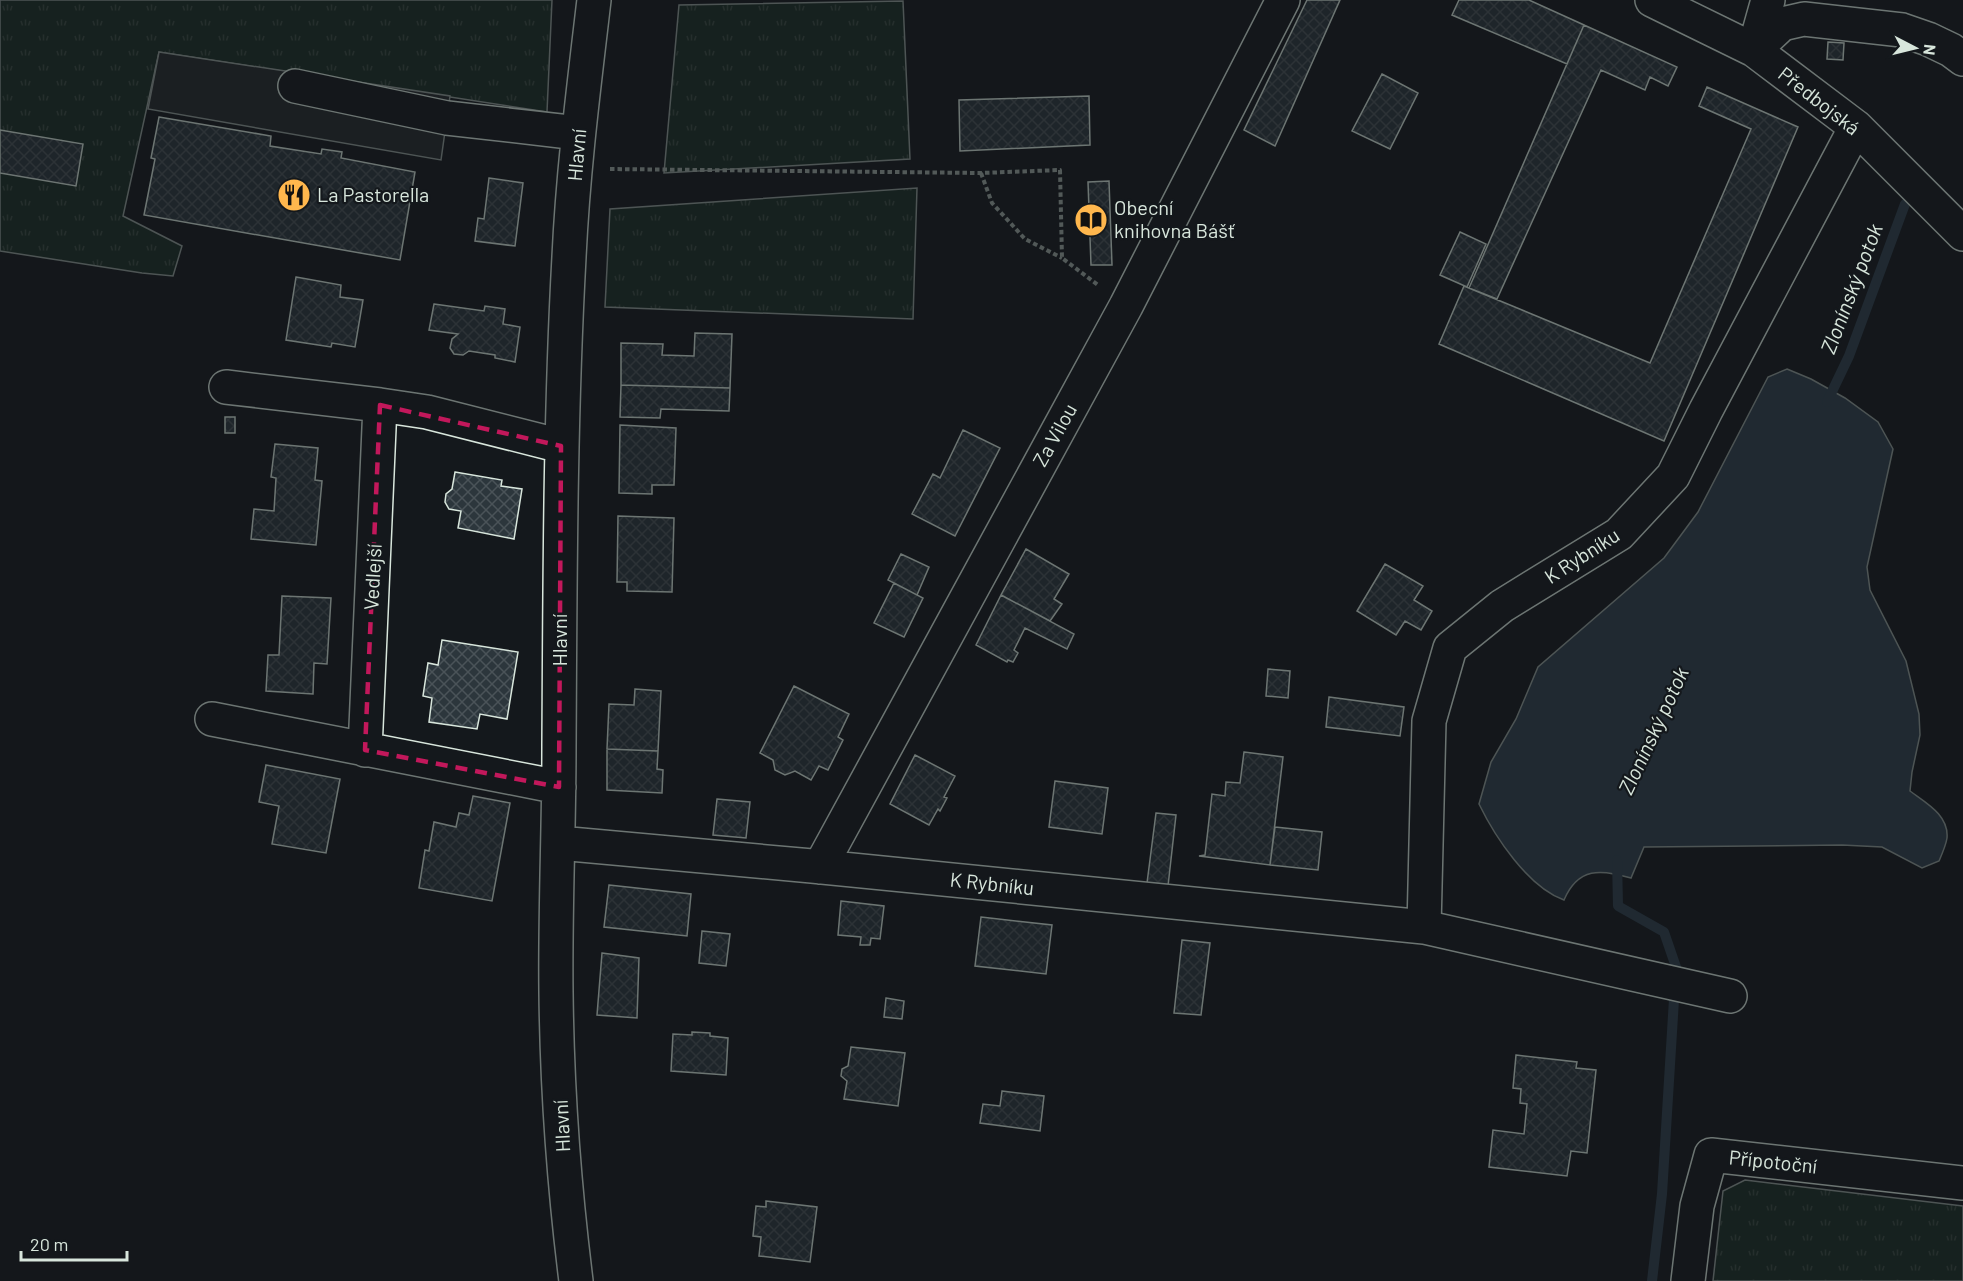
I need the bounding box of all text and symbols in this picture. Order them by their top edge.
north arrow [1885,18,1945,78]
text: N [1920,43,1940,56]
street label: Předbojská [1774,61,1865,139]
street label: Hlavní [562,128,590,182]
restaurant icon: La Pastorella [276,177,312,213]
place label: La Pastorella [317,182,429,206]
place label: Obecní knihovna Bášť [1114,195,1236,242]
library icon: Obecní knihovna Bášť [1073,202,1109,238]
water label: Zlonínský potok [1814,219,1887,357]
street label: Za Vilou [1027,399,1081,470]
street label: K Rybníku [1540,522,1623,588]
street label: Vedlejší [358,543,386,611]
street label: Hlavní [547,614,571,666]
water label: Zlonínský potok [1612,662,1693,798]
street label: K Rybníku [949,867,1035,899]
street label: Hlavní [548,1099,574,1153]
street label: Přípotoční [1728,1144,1818,1178]
scale bar [21,1224,128,1262]
text: 20 m [30,1233,68,1255]

